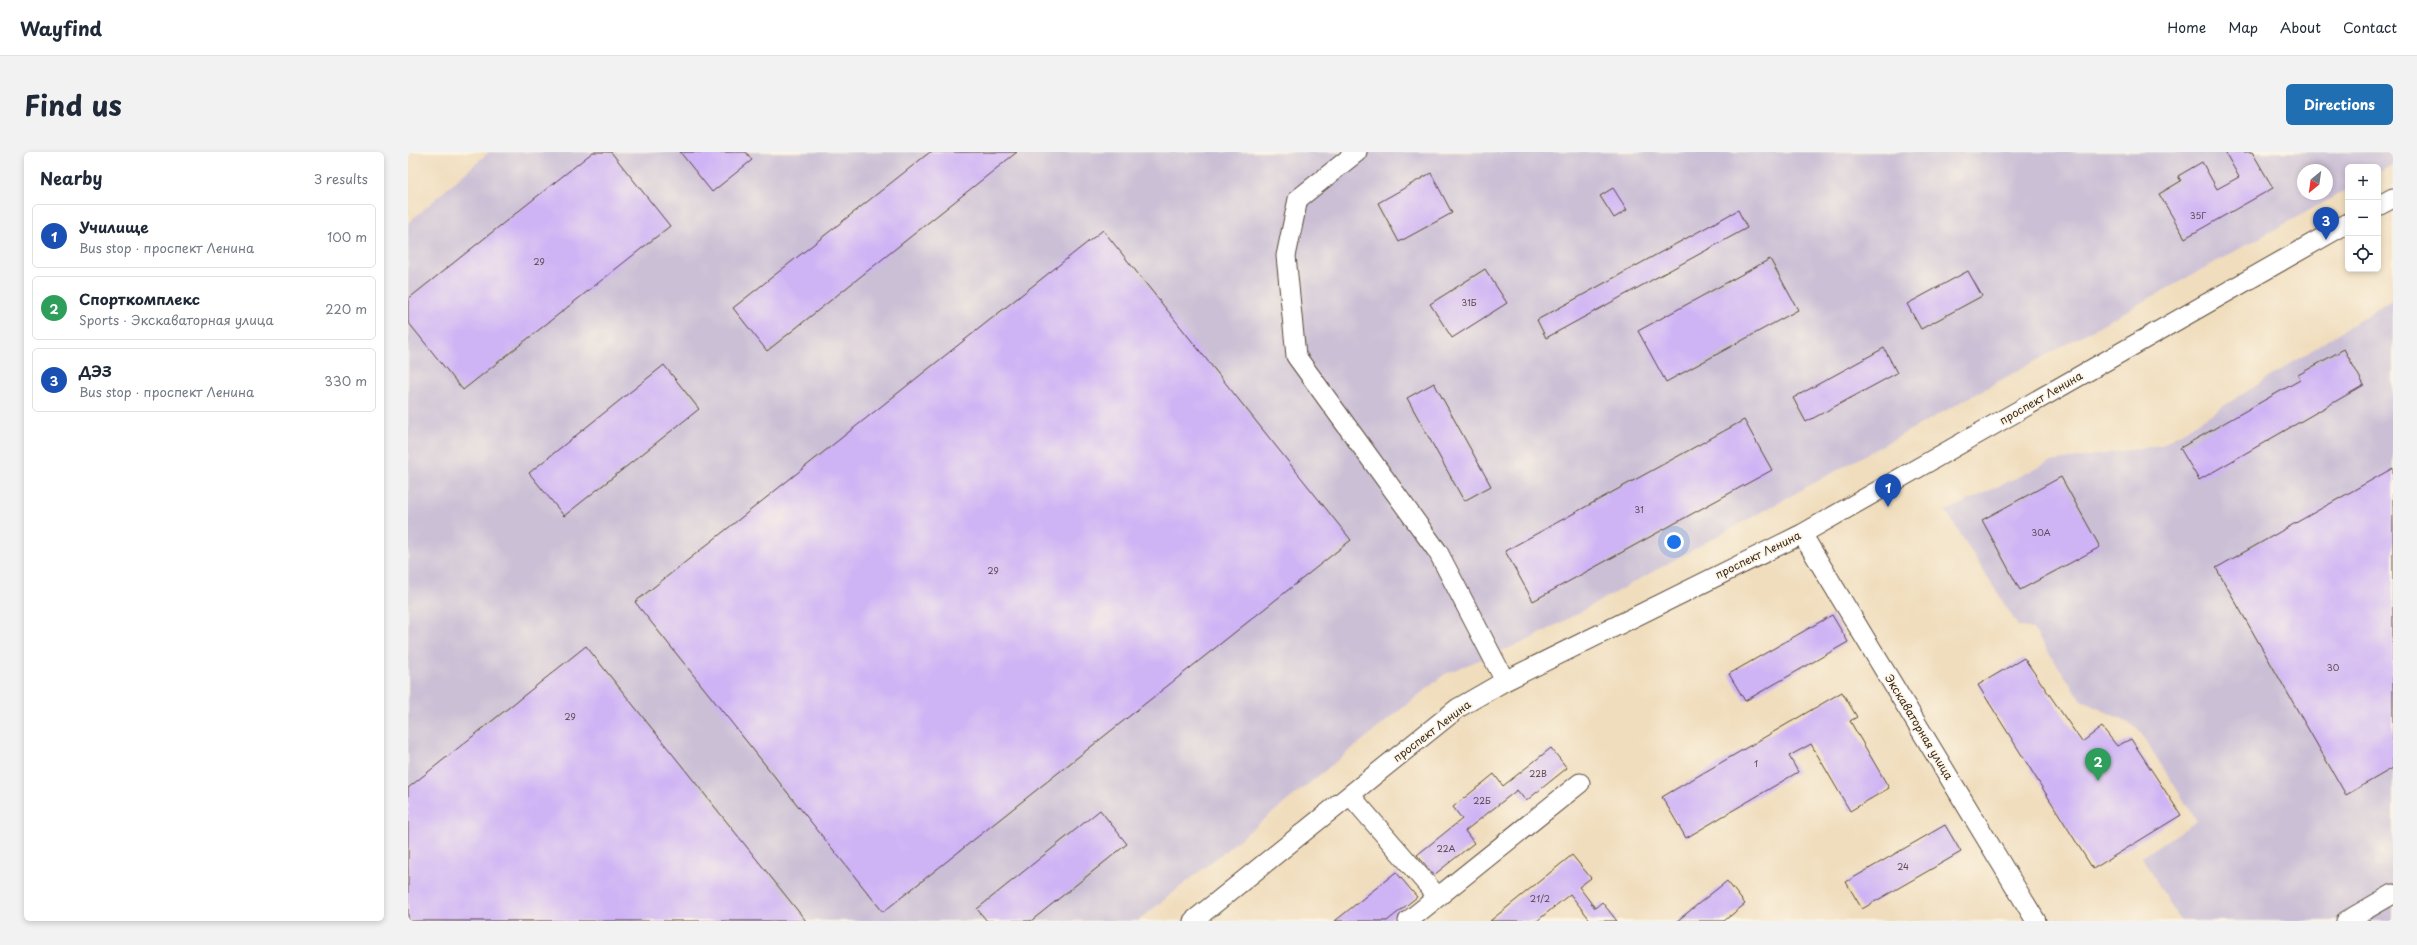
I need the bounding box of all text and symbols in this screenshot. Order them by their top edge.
text: Wayfind [20,14,102,42]
text: Home [2167,17,2206,38]
text: Map [2228,17,2258,38]
text: About [2280,17,2321,38]
text: Contact [2343,17,2397,38]
text: Find us [24,83,122,126]
button: Directions [2286,84,2393,125]
north arrow [2297,164,2333,200]
map controls [2345,164,2381,272]
button: + [2345,164,2381,200]
text: Nearby [40,165,102,191]
text: 3 results [314,169,368,188]
button: − [2345,200,2381,236]
pin: 3 [2313,207,2339,240]
house number: 35Г [2190,208,2206,222]
text: Училище [79,215,149,238]
text: 1 [51,227,57,246]
text: 100 m [327,227,367,246]
button: locate [2345,236,2381,272]
text: Bus stop · проспект Ленина [79,238,254,257]
house number: 29 [533,254,545,268]
text: Спорткомплекс [79,287,200,310]
house number: 31Б [1461,295,1477,309]
text: 2 [49,299,59,318]
text: 220 m [325,299,367,318]
text: Sports · Экскаваторная улица [79,310,274,329]
text: ДЭЗ [79,359,112,382]
street label: проспект Ленина [1996,367,2086,428]
text: 3 [50,371,58,390]
text: 330 m [324,371,367,390]
text: Bus stop · проспект Ленина [79,382,254,401]
pin: 1 [1875,474,1901,507]
house number: 31 [1634,502,1644,516]
house number: 30А [2031,525,2051,539]
street label: проспект Ленина [1712,526,1804,583]
your location [1664,532,1684,552]
house number: 29 [987,563,999,577]
house number: 30 [2327,660,2340,674]
street label: Экскаваторная улица [1881,671,1958,783]
street label: проспект Ленина [1389,696,1474,766]
house number: 29 [564,709,576,723]
pin: 2 [2085,748,2111,781]
house number: 1 [1754,756,1758,770]
house number: 22В [1529,766,1547,780]
house number: 22Б [1473,793,1491,807]
house number: 22А [1436,841,1456,855]
house number: 24 [1897,859,1909,873]
house number: 21/2 [1530,891,1550,905]

